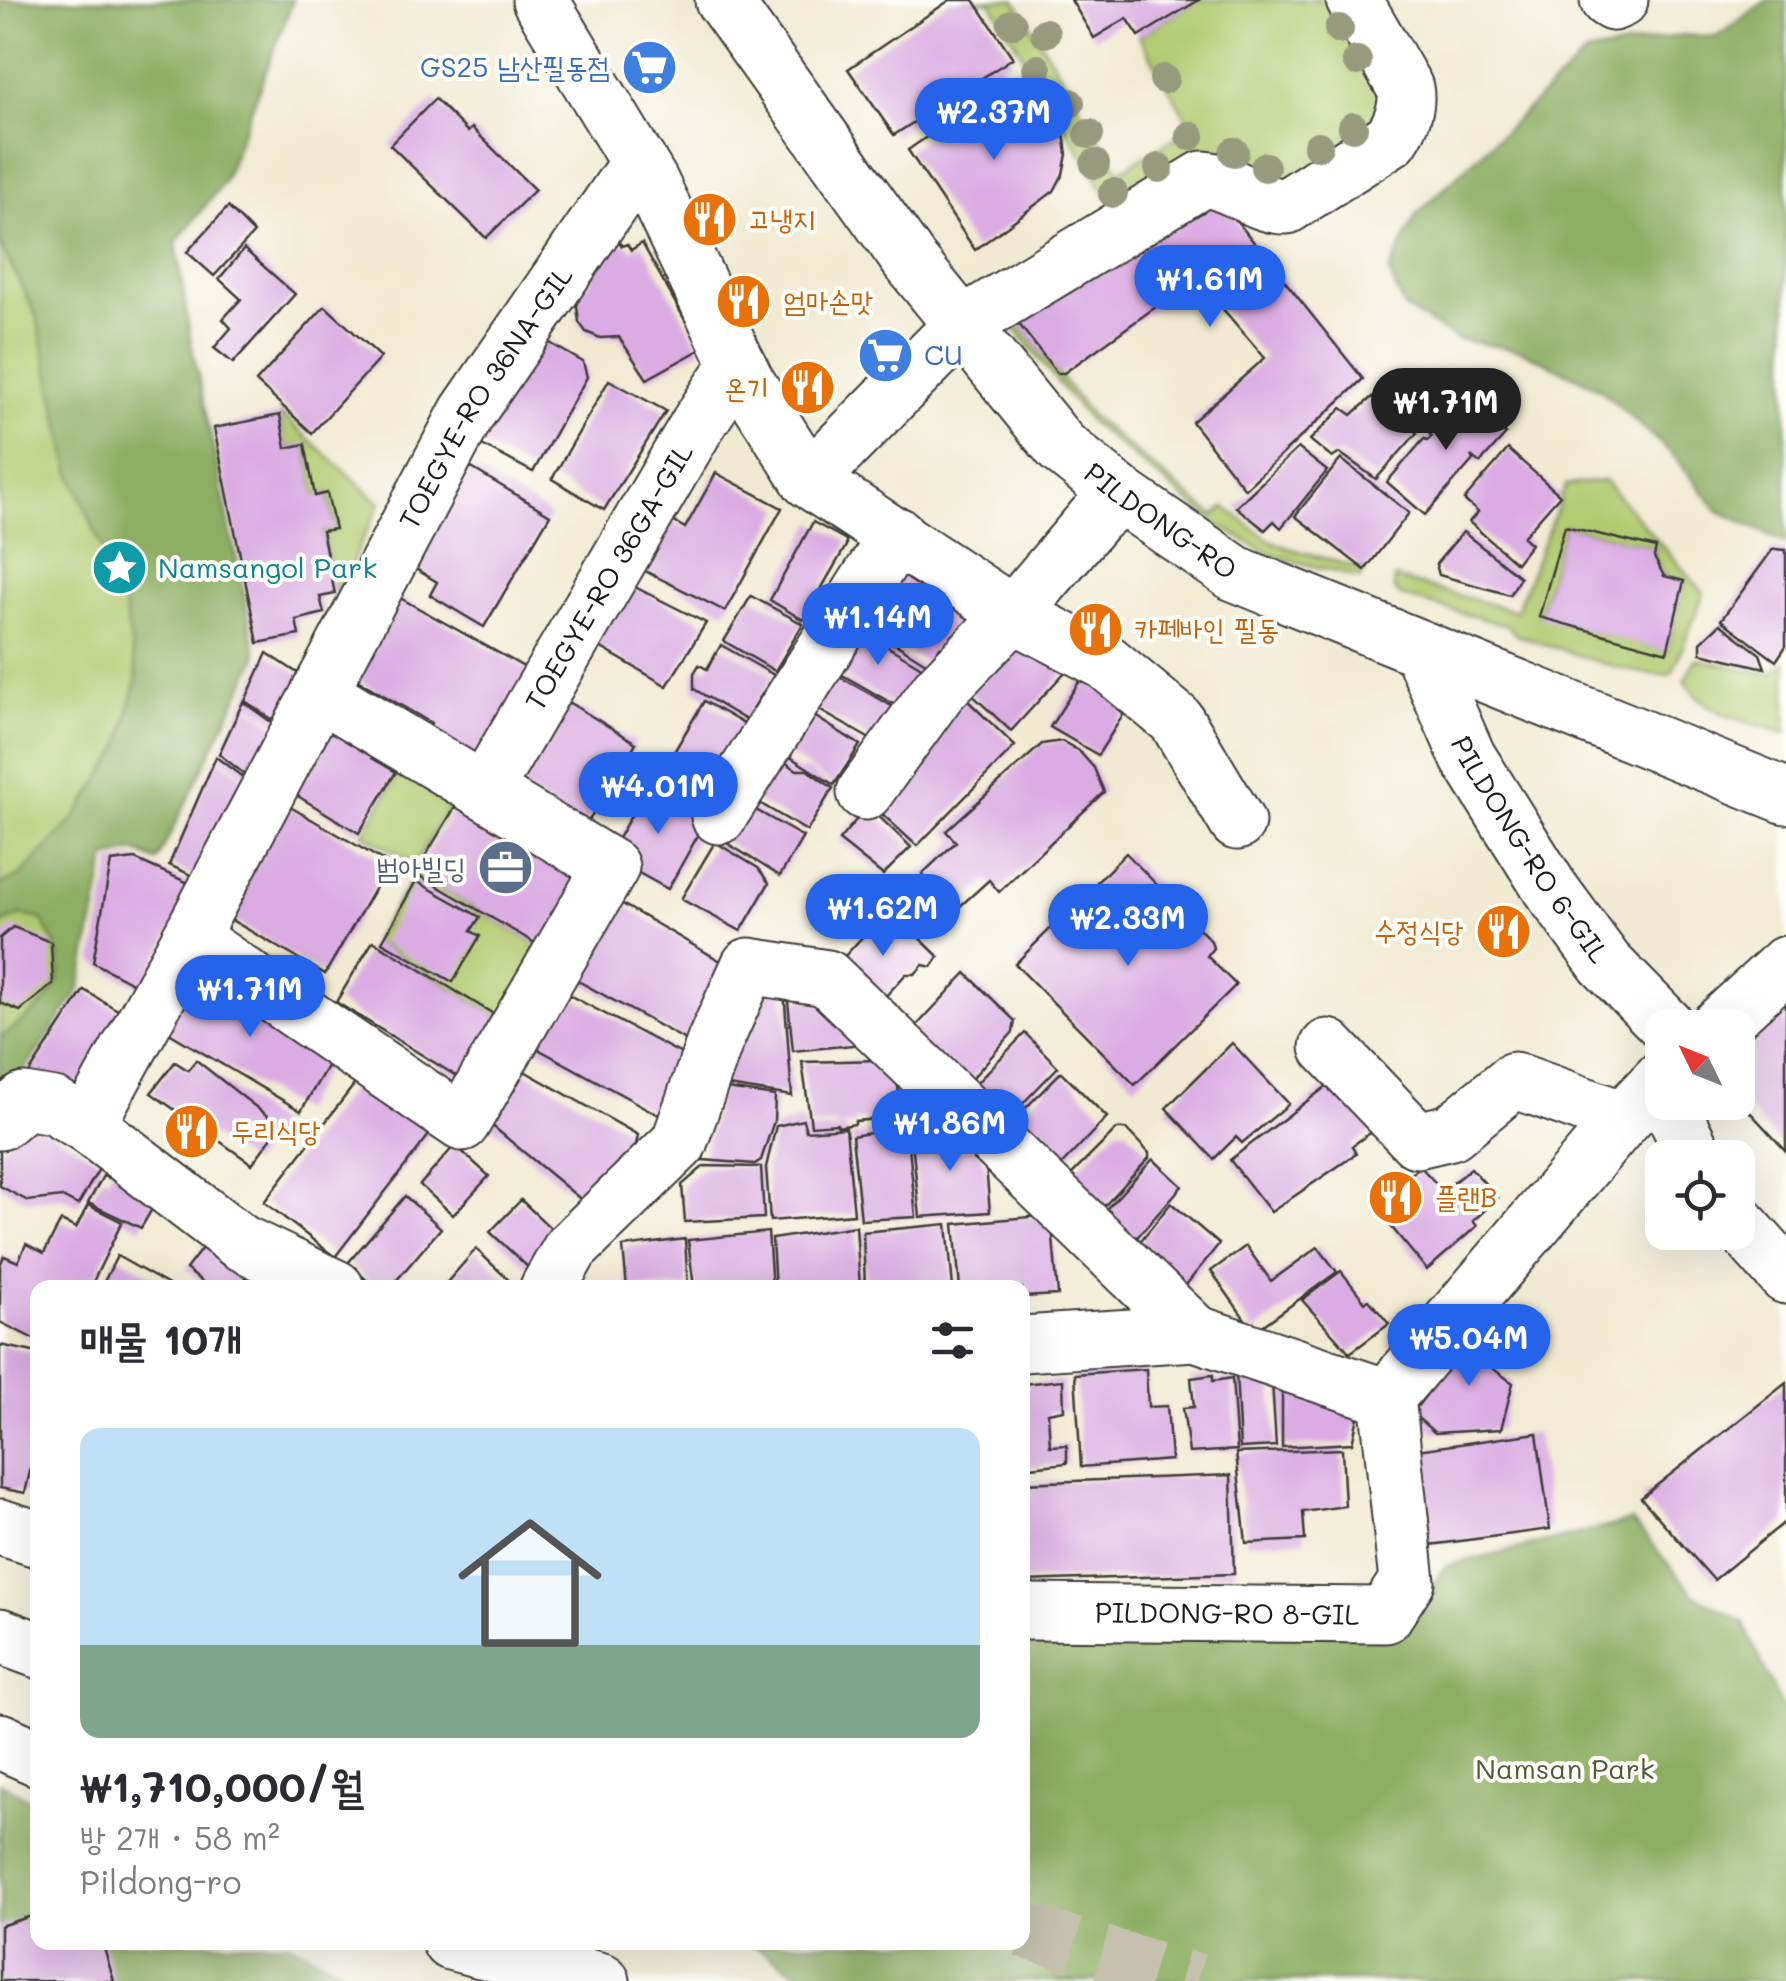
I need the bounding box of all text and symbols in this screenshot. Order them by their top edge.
supermarket icon: GS25 남산필동점 [619,37,679,97]
place label: GS25 남산필동점 [420,48,610,84]
pin: ₩2.37M [913,78,1075,163]
text: ₩2.37M [937,89,1051,131]
restaurant icon: 고냉지 [679,189,739,249]
place label: 고냉지 [748,200,816,236]
pin: ₩1.61M [1129,245,1291,330]
text: ₩1.61M [1156,256,1264,298]
street label: TOEGYE-RO 36NA-GIL [390,258,580,535]
restaurant icon: 엄마손맛 [714,271,774,331]
place label: 엄마손맛 [783,282,874,318]
supermarket icon: CU [855,325,915,385]
place label: CU [924,336,963,372]
restaurant icon: 온기 [778,358,838,418]
pin: ₩1.71M [1365,368,1527,453]
place label: 온기 [724,369,769,405]
text: ₩1.71M [1393,379,1499,421]
street label: TOEGYE-RO 36GA-GIL [516,436,700,716]
street label: PILDONG-RO [1078,454,1245,587]
place icon: Namsangol Park [89,538,149,598]
place label: Namsangol Park [158,549,377,585]
pin: ₩1.14M [797,583,959,668]
text: ₩1.14M [824,594,932,636]
restaurant icon: 카페바인 필동 [1066,599,1126,659]
place label: 카페바인 필동 [1135,610,1279,646]
street label: PILDONG-RO 6-GIL [1444,730,1618,970]
pin: ₩4.01M [577,752,739,837]
text: ₩4.01M [601,763,715,805]
office icon: 범아빌딩 [475,838,535,898]
place label: 범아빌딩 [376,849,466,885]
pin: ₩1.62M [802,874,964,959]
pin: ₩2.33M [1047,884,1209,969]
text: ₩1.62M [828,885,938,927]
text: ₩2.33M [1070,895,1186,937]
restaurant icon: 수정식당 [1473,901,1533,961]
place label: 수정식당 [1374,912,1464,948]
pin: ₩1.71M [169,955,331,1040]
text: ₩1.71M [197,966,303,1008]
north arrow [1645,1010,1755,1120]
map controls [1645,1010,1755,1250]
pin: ₩1.86M [869,1089,1031,1174]
text: ₩1.86M [894,1100,1006,1142]
restaurant icon: 두리식당 [162,1101,222,1161]
place label: 두리식당 [231,1112,321,1148]
button: locate [1645,1140,1755,1250]
restaurant icon: 플랜B [1366,1167,1426,1227]
place label: 플랜B [1435,1178,1497,1214]
pin: ₩5.04M [1388,1304,1550,1389]
text: 매물 10개 [80,1311,242,1366]
icon: filters [925,1313,980,1368]
text: ₩5.04M [1409,1315,1529,1357]
icon: home [440,1493,620,1673]
street label: PILDONG-RO 8-GIL [1095,1594,1360,1632]
park label: Namsan Park [1475,1750,1655,1786]
text: ₩1,710,000/월 [80,1758,364,1813]
text: 방 2개 · 58 m² [80,1816,280,1858]
text: Pildong-ro [80,1860,241,1902]

